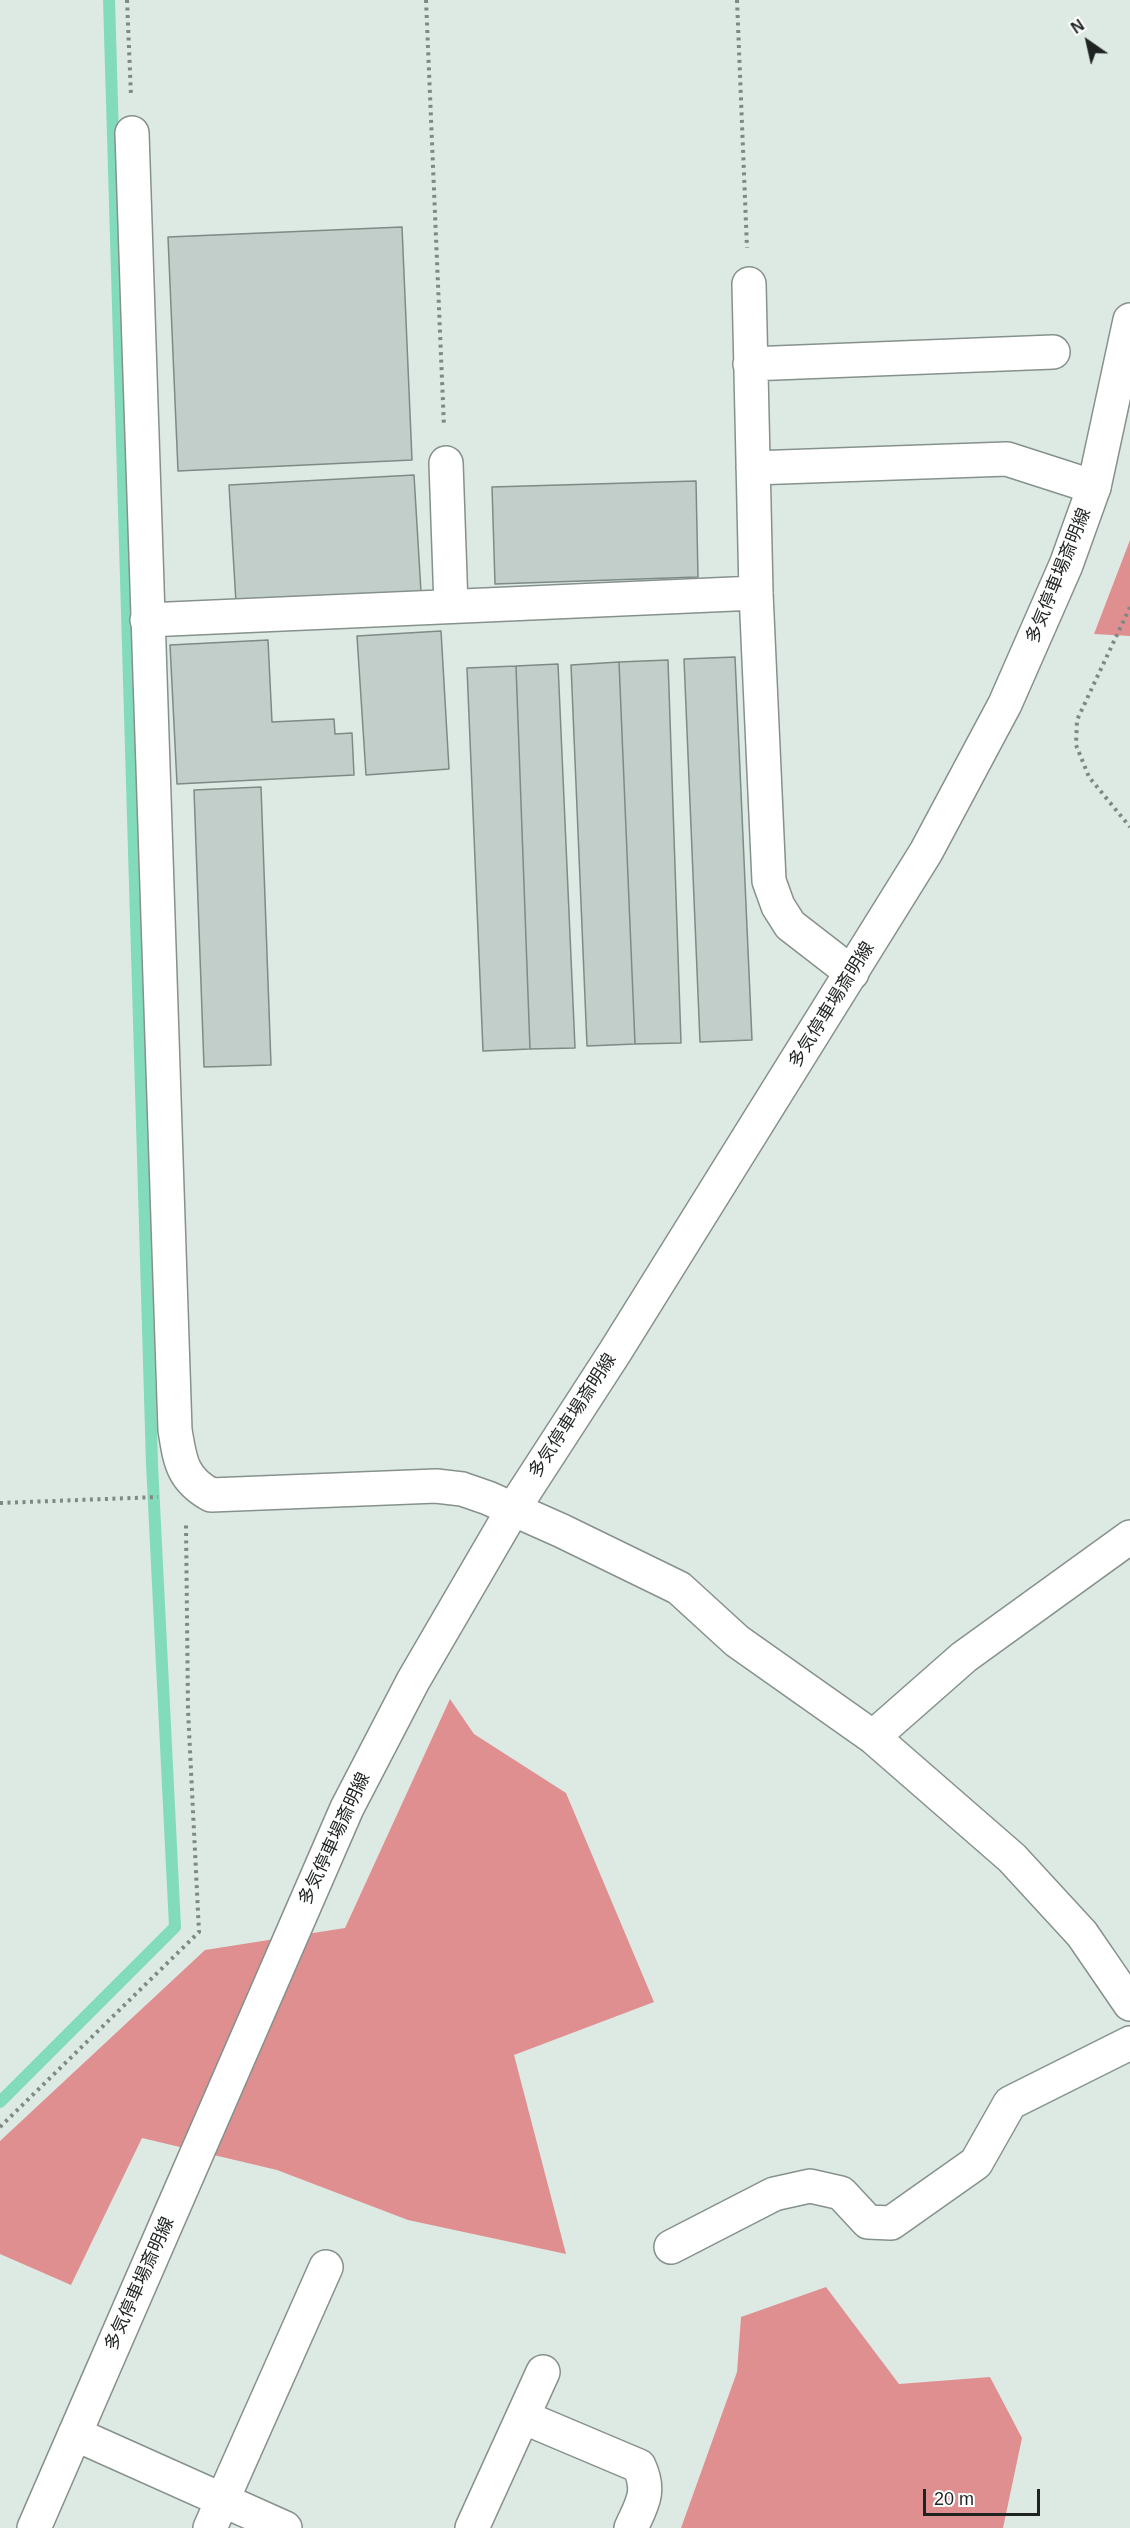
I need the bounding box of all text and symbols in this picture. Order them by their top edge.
north arrow [1058,12,1118,72]
text: N [1068,16,1087,37]
street label: 多気停車場斎明線 [1022,505,1096,647]
street label: 多気停車場斎明線 [785,938,879,1072]
street label: 多気停車場斎明線 [525,1350,621,1482]
street label: 多気停車場斎明線 [295,1769,375,1909]
street label: 多気停車場斎明線 [101,2214,179,2354]
scale bar [926,2477,1043,2515]
text: 20 m [934,2489,974,2509]

